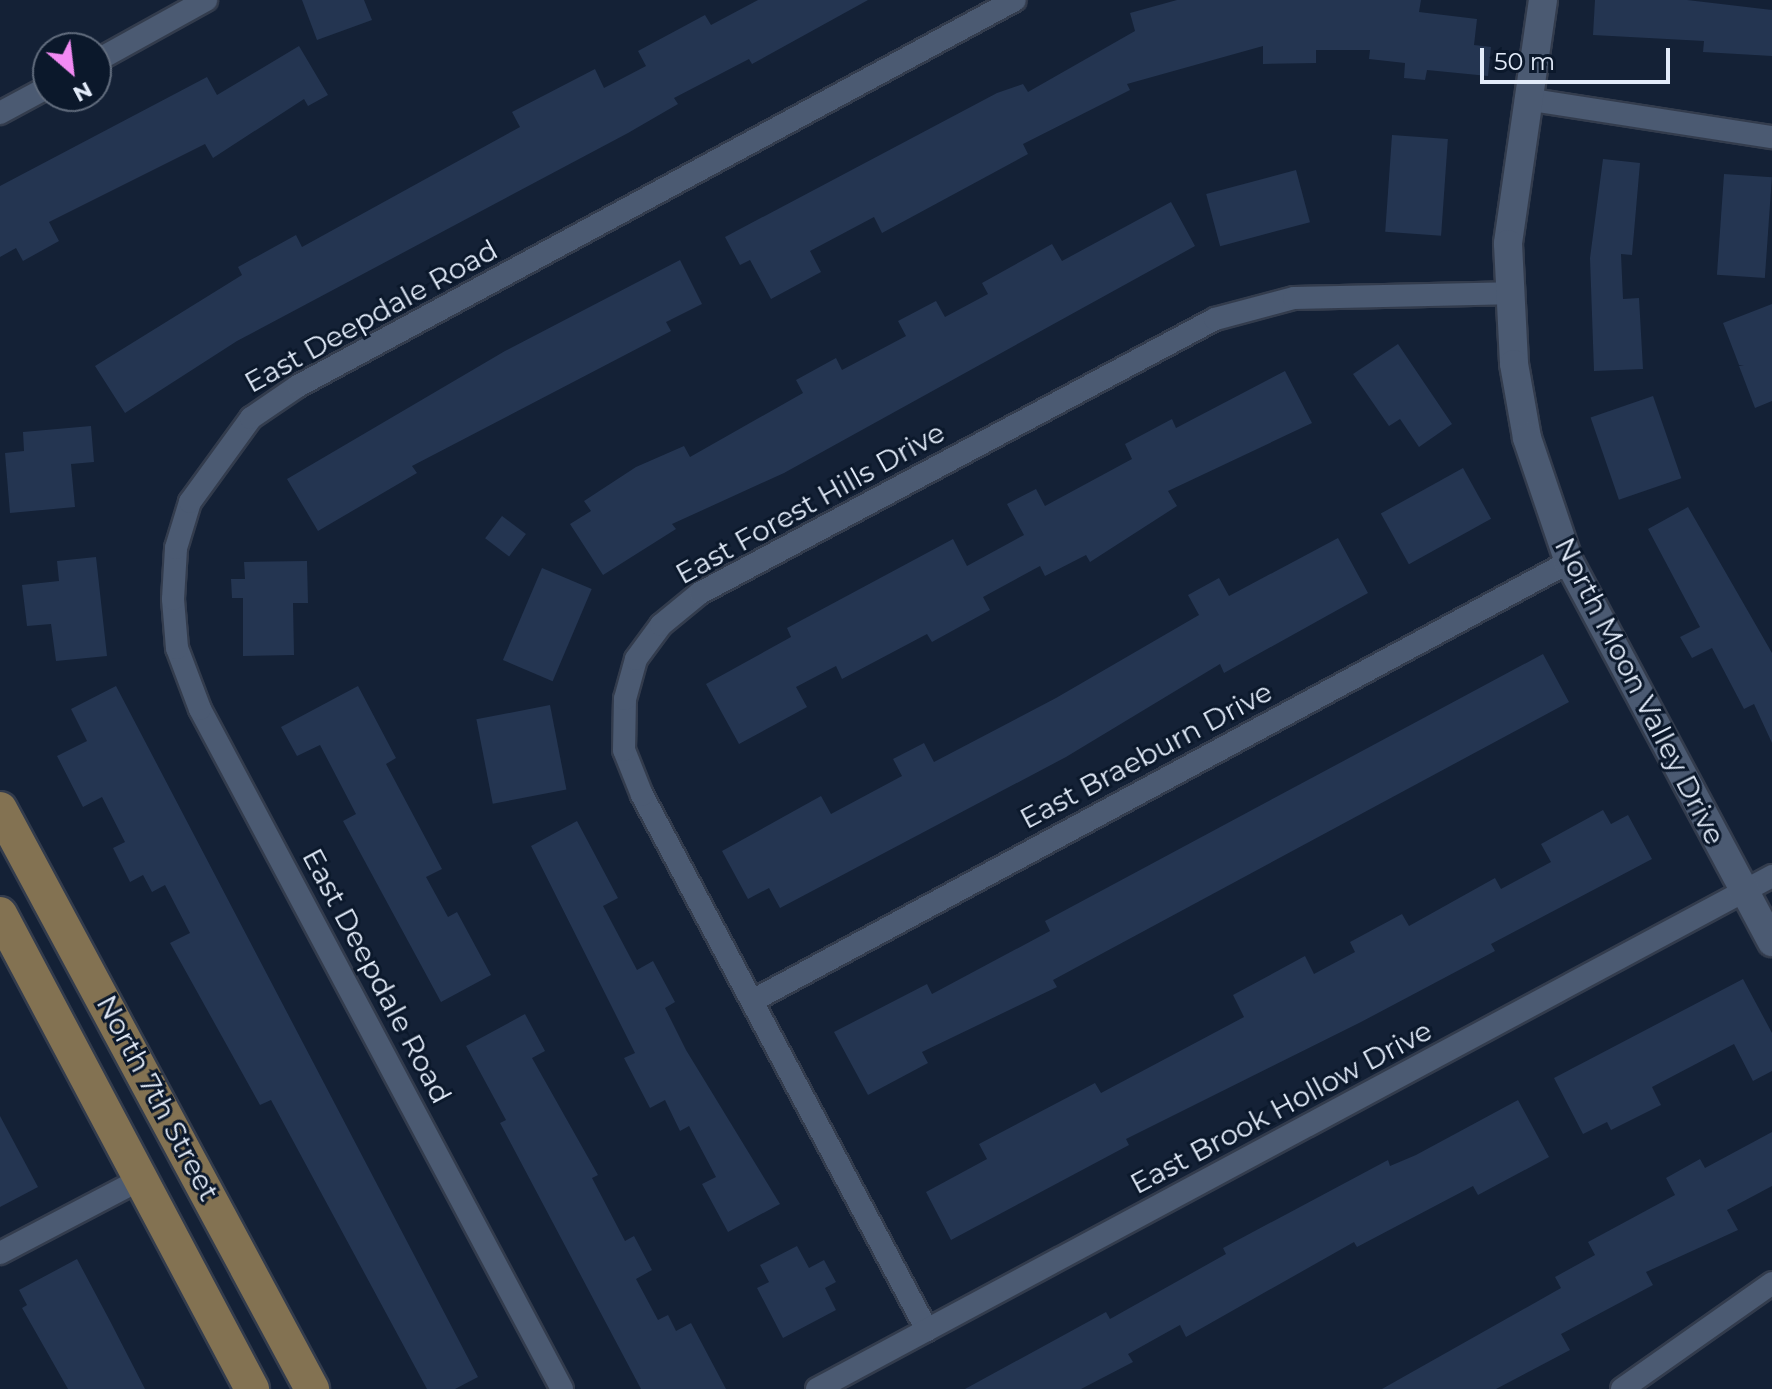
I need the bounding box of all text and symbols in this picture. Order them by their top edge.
north arrow [32,32,112,112]
scale bar [1484,32,1674,82]
text: 50 m [1494,47,1555,76]
text: N [68,76,97,108]
street label: East Deepdale Road [239,233,503,399]
street label: East Forest Hills Drive [670,415,950,591]
street label: North Moon Valley Drive [1548,532,1732,850]
street label: East Braeburn Drive [1014,674,1278,836]
street label: East Deepdale Road [296,843,458,1109]
street label: North 7th Street [90,989,226,1207]
street label: East Brook Hollow Drive [1125,1013,1437,1201]

